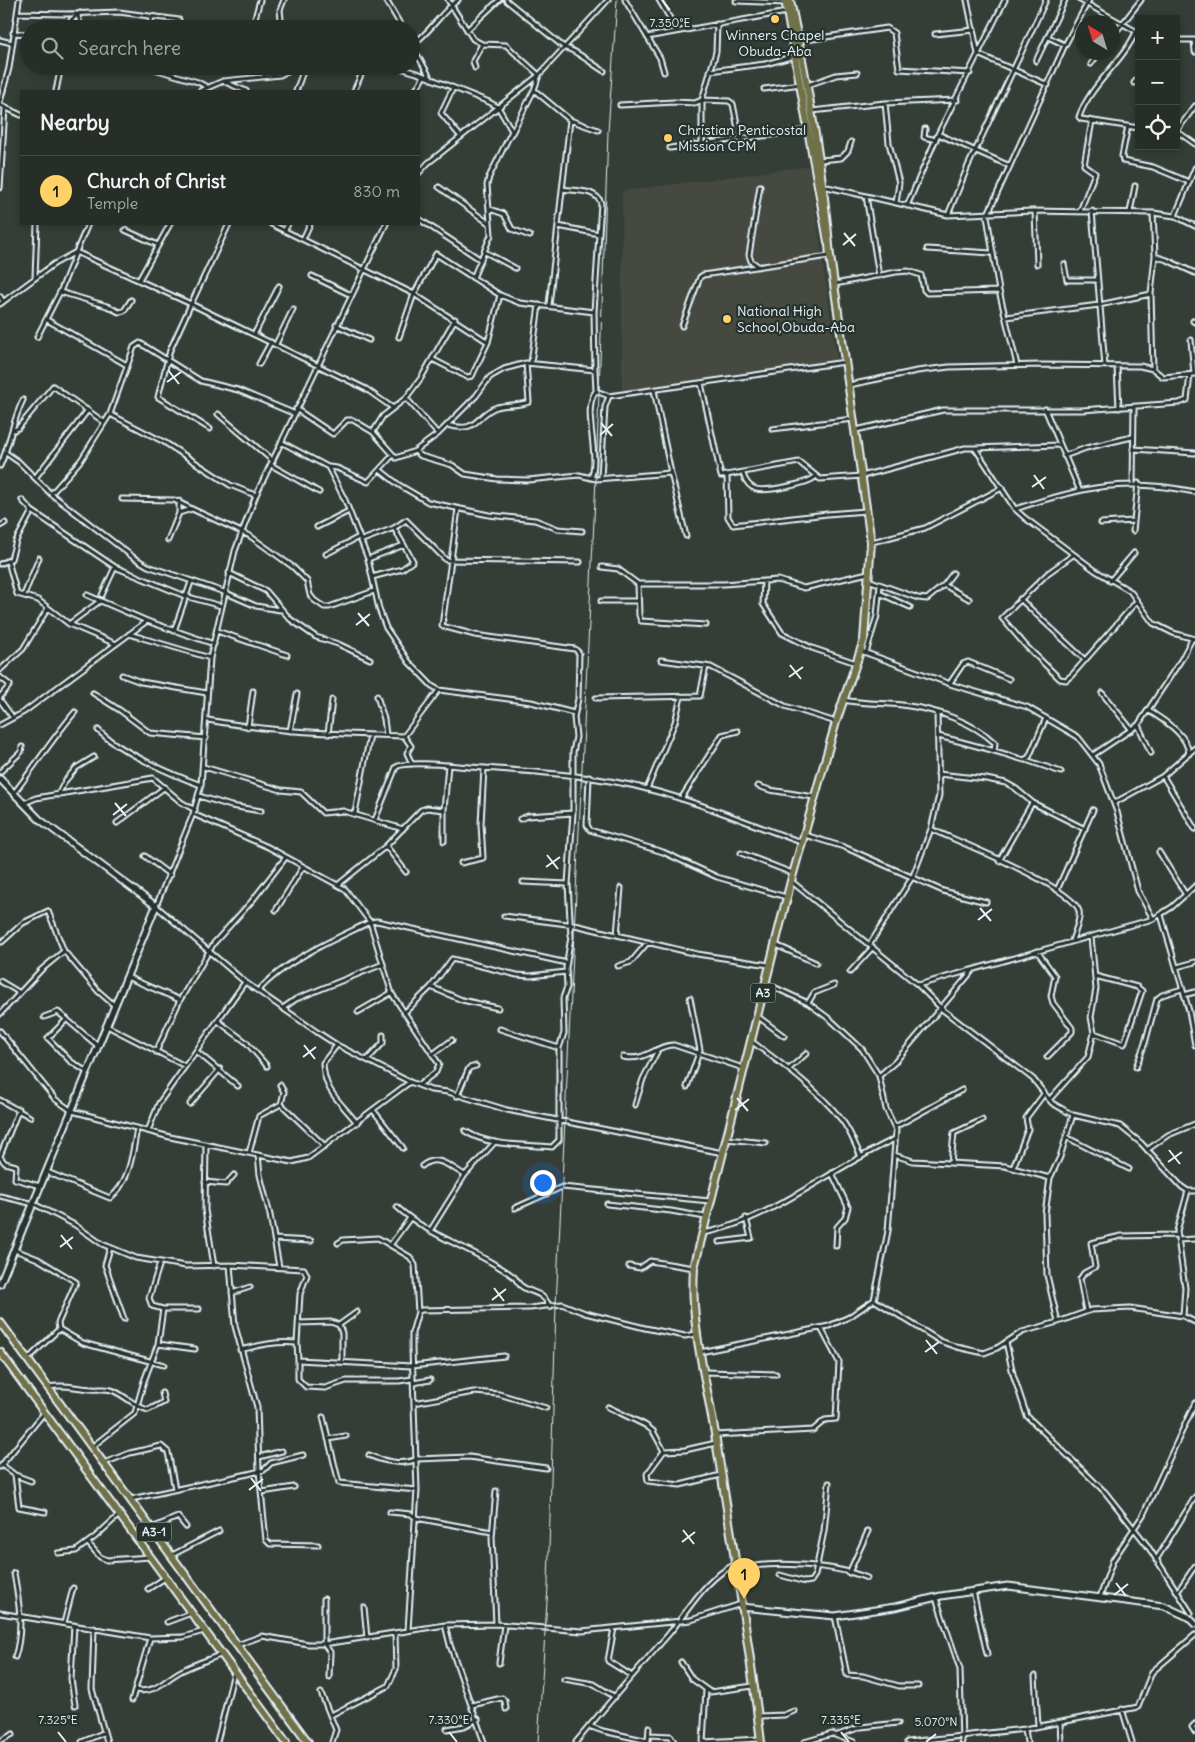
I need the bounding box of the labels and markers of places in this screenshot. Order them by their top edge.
marker: Winners Chapel Obuda-Aba [769,13,781,25]
place label: Winners Chapel Obuda-Aba [726,26,824,60]
place label: Christian Penticostal Mission CPM [678,121,806,155]
marker: Christian Penticostal Mission CPM [662,132,674,144]
place label: National High School,Obuda-Aba [737,302,855,336]
marker: National High School,Obuda-Aba [721,313,733,325]
pin: 1 [728,1558,760,1599]

